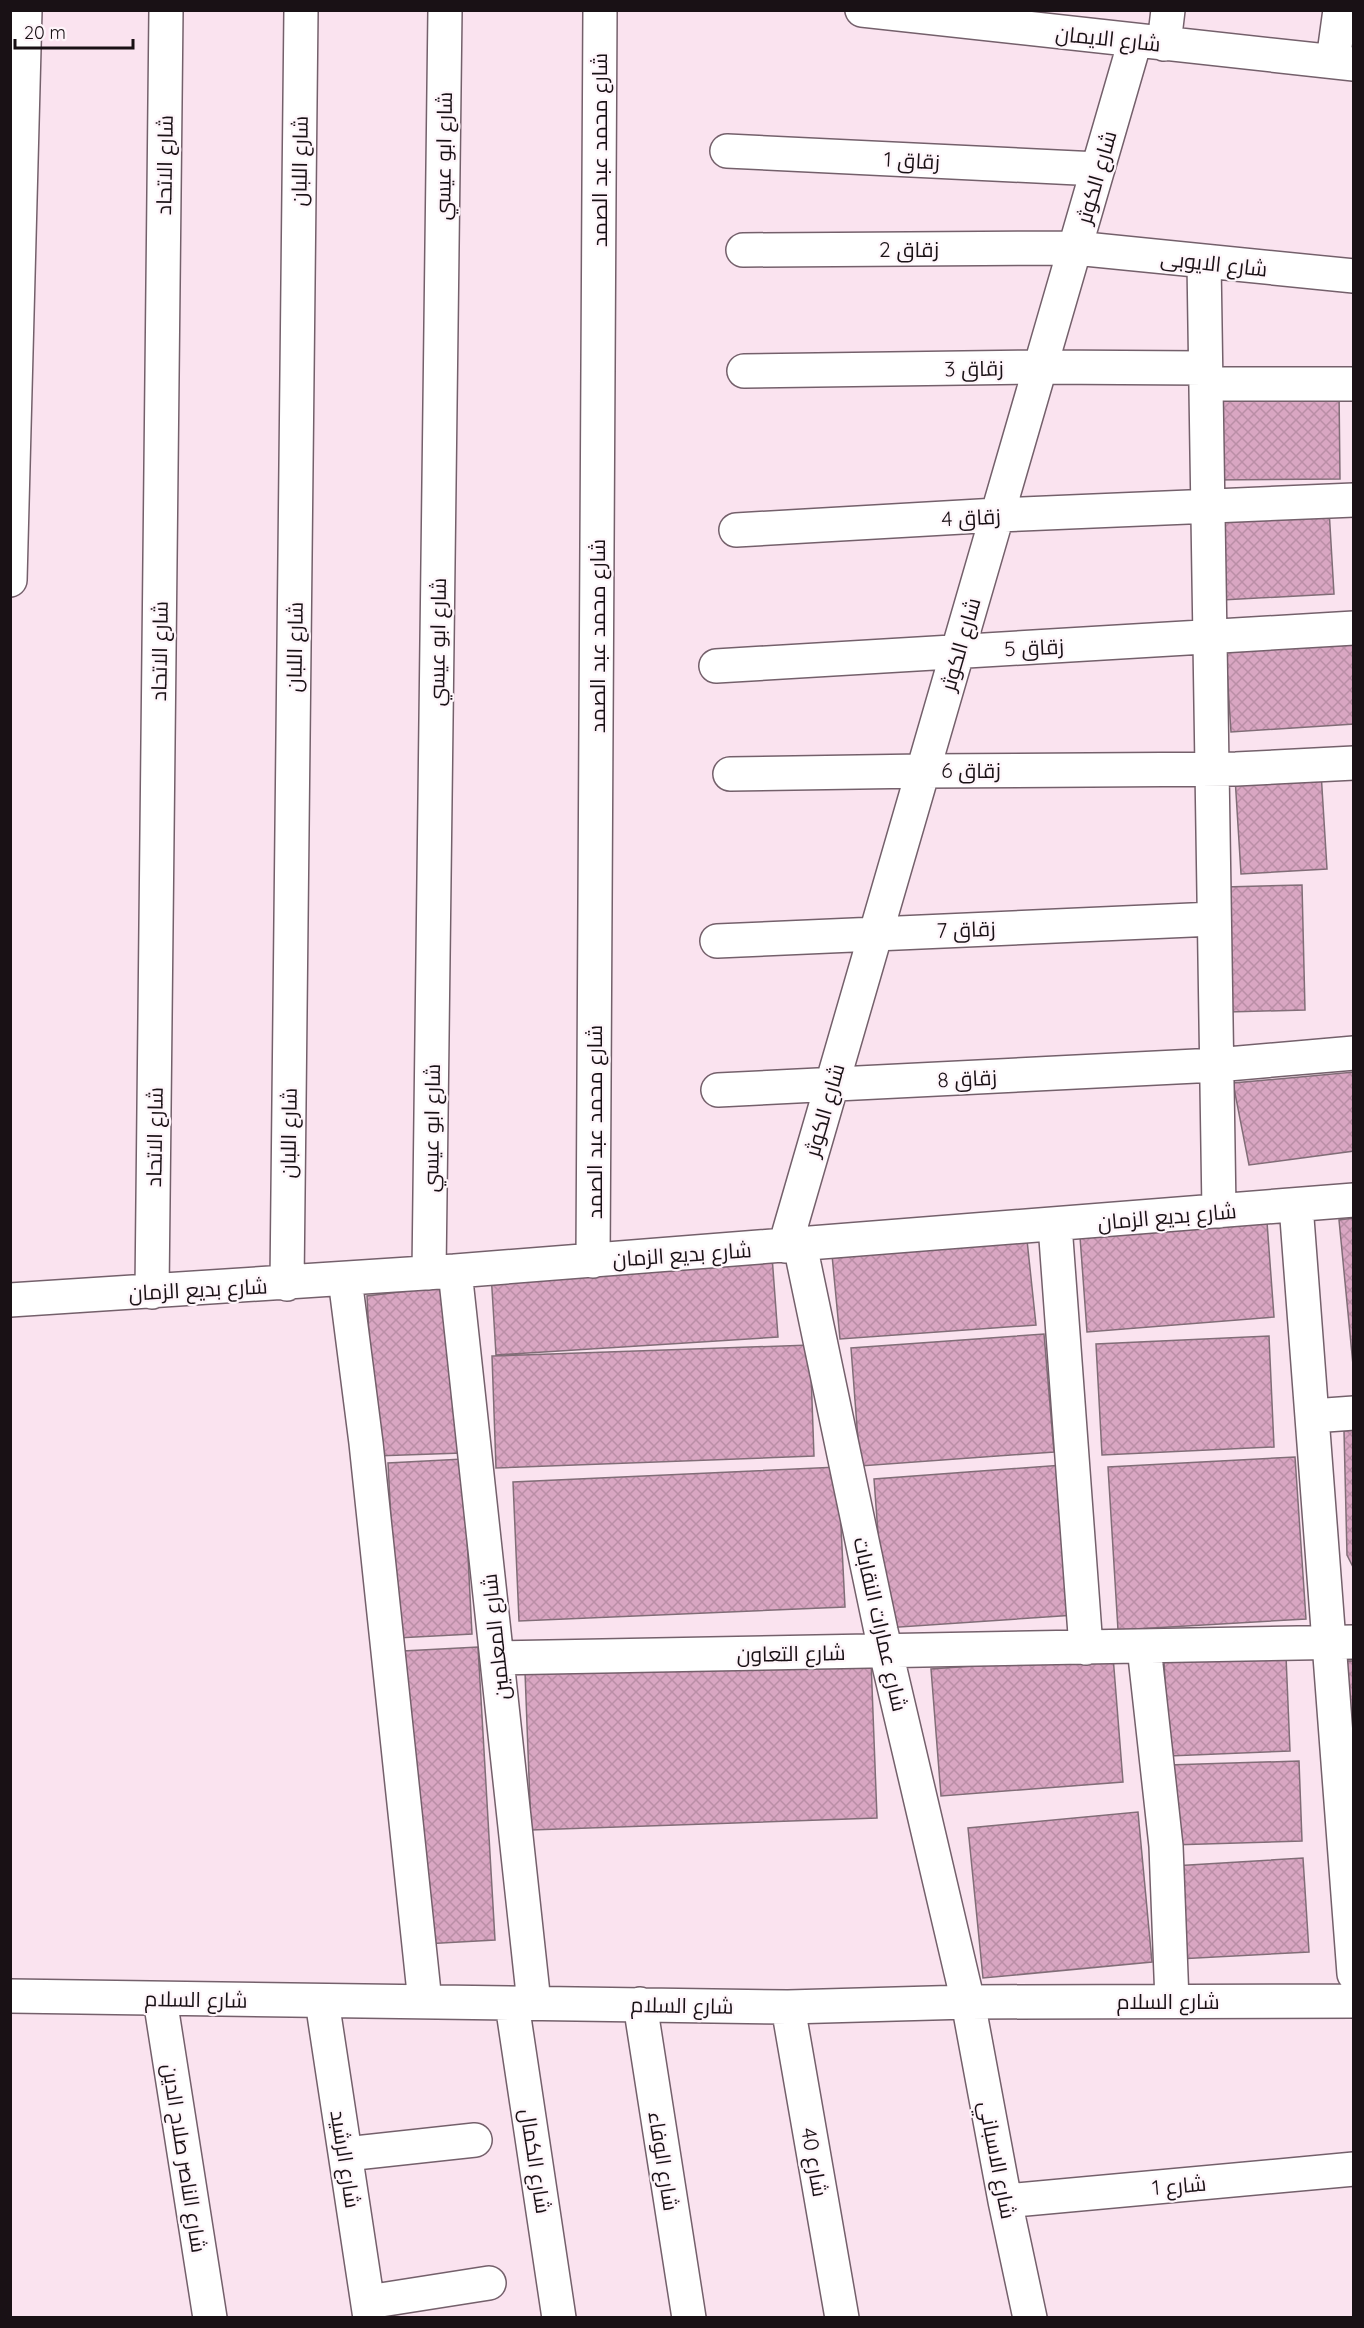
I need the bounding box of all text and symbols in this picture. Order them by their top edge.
scale bar [15,12,134,50]
street label: شارع الايمان [1054,20,1162,58]
text: 20 m [24,21,66,44]
street label: شارع محمد عبد الصمد [586,53,614,247]
street label: شارع ابو عيسي [429,91,460,221]
street label: شارع الاتحاد [150,115,180,215]
street label: شارع اللبان [285,115,315,207]
street label: شارع الكوثر [1070,127,1124,228]
street label: زقاق 1 [883,146,941,175]
street label: زقاق 2 [879,236,939,263]
street label: شارع الايوبى [1159,244,1269,284]
street label: زقاق 3 [944,354,1004,383]
street label: زقاق 4 [941,502,1001,533]
street label: شارع محمد عبد الصمد [584,539,612,733]
street label: شارع ابو عيسي [423,577,454,707]
street label: شارع الكوثر [934,594,988,695]
street label: شارع الاتحاد [145,601,175,701]
street label: شارع اللبان [280,601,310,693]
street label: زقاق 5 [1003,632,1065,663]
street label: زقاق 6 [941,757,1001,784]
street label: زقاق 7 [936,915,996,944]
street label: شارع محمد عبد الصمد [581,1025,609,1219]
street label: شارع الكوثر [798,1060,852,1161]
street label: شارع ابو عيسي [417,1063,448,1193]
street label: زقاق 8 [937,1063,998,1094]
street label: شارع الاتحاد [140,1087,170,1187]
street label: شارع اللبان [274,1087,304,1179]
street label: شارع بديع الزمان [1097,1197,1238,1237]
street label: شارع بديع الزمان [612,1236,752,1274]
street label: شارع بديع الزمان [128,1272,268,1308]
street label: شارع عمارات النقابات [846,1534,914,1714]
street label: شارع المعلمين [475,1572,517,1701]
street label: شارع التعاون [736,1639,846,1669]
street label: شارع السلام [144,1985,248,2015]
street label: شارع السلام [1116,1988,1220,2016]
street label: شارع السلام [630,1991,734,2021]
street label: شارع الناصر صلاح الدين [155,2062,213,2255]
street label: شارع الاسباني [970,2099,1022,2222]
street label: شارع الكمال [513,2107,557,2216]
street label: شارع الرشيد [323,2108,367,2210]
street label: شارع الوفاء [641,2109,685,2213]
street label: شارع 40 [794,2125,834,2199]
street label: شارع 1 [1151,2170,1207,2202]

